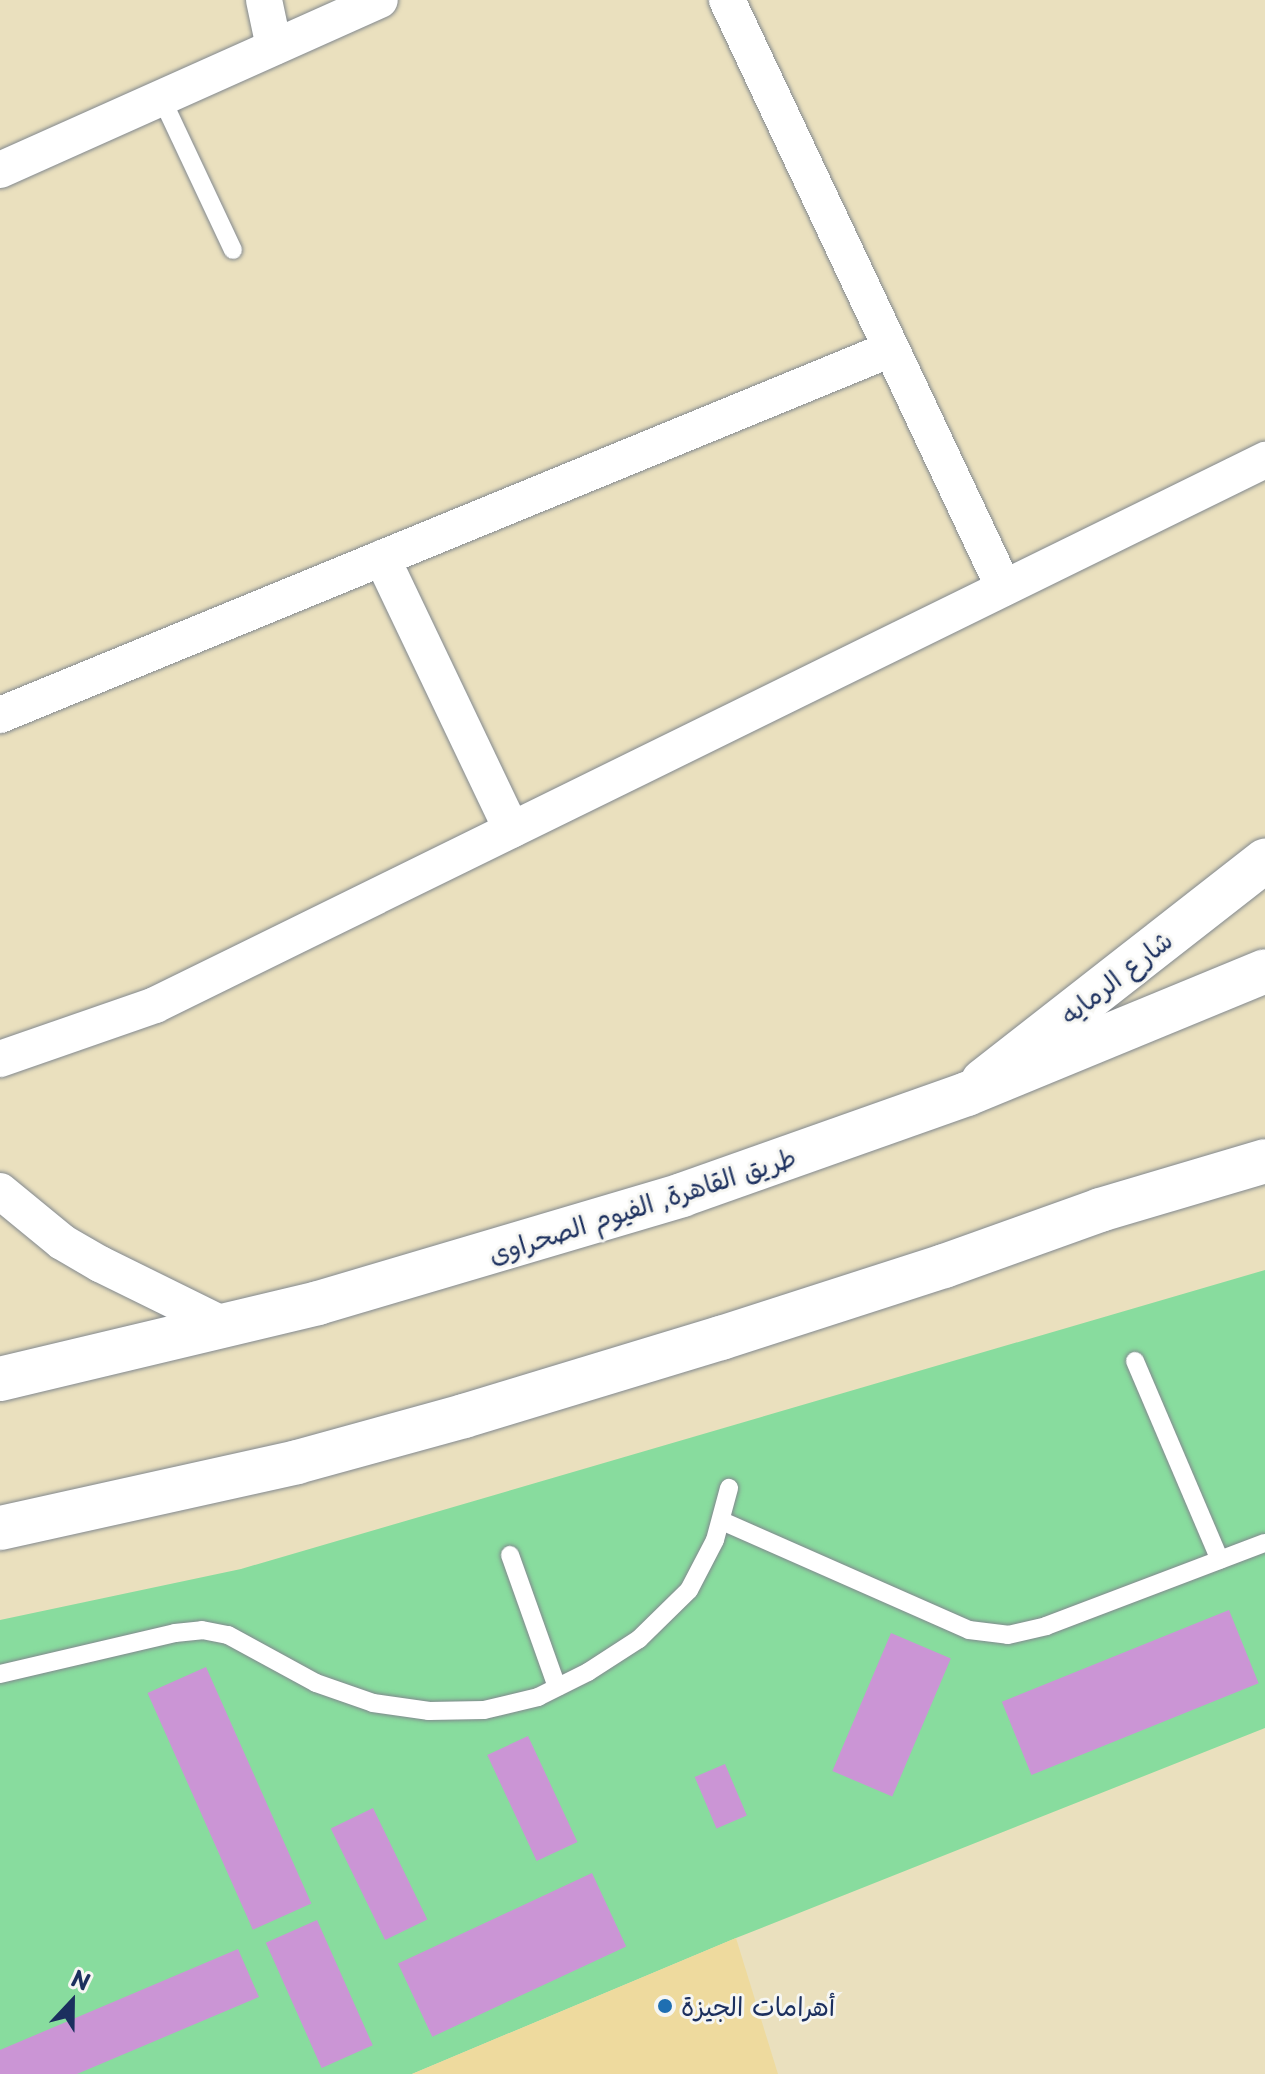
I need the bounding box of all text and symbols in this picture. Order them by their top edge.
street label: شارع الرمايه [1054,924,1178,1030]
street label: طريق القاهرة, الفيوم الصحراوى [484,1140,800,1270]
text: N [67,1961,95,1998]
north arrow [32,1962,112,2042]
place label: أهرامات الجيزة [681,1990,835,2022]
marker: أهرامات الجيزة [656,1997,674,2015]

